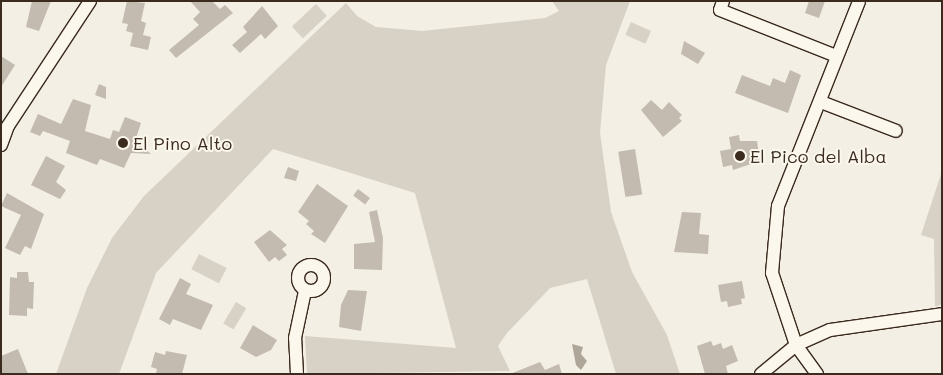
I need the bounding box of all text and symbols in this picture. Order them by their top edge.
place label: El Pino Alto [133,132,232,154]
marker: El Pino Alto [117,137,129,149]
place label: El Pico del Alba [750,145,887,167]
marker: El Pico del Alba [734,150,746,162]

